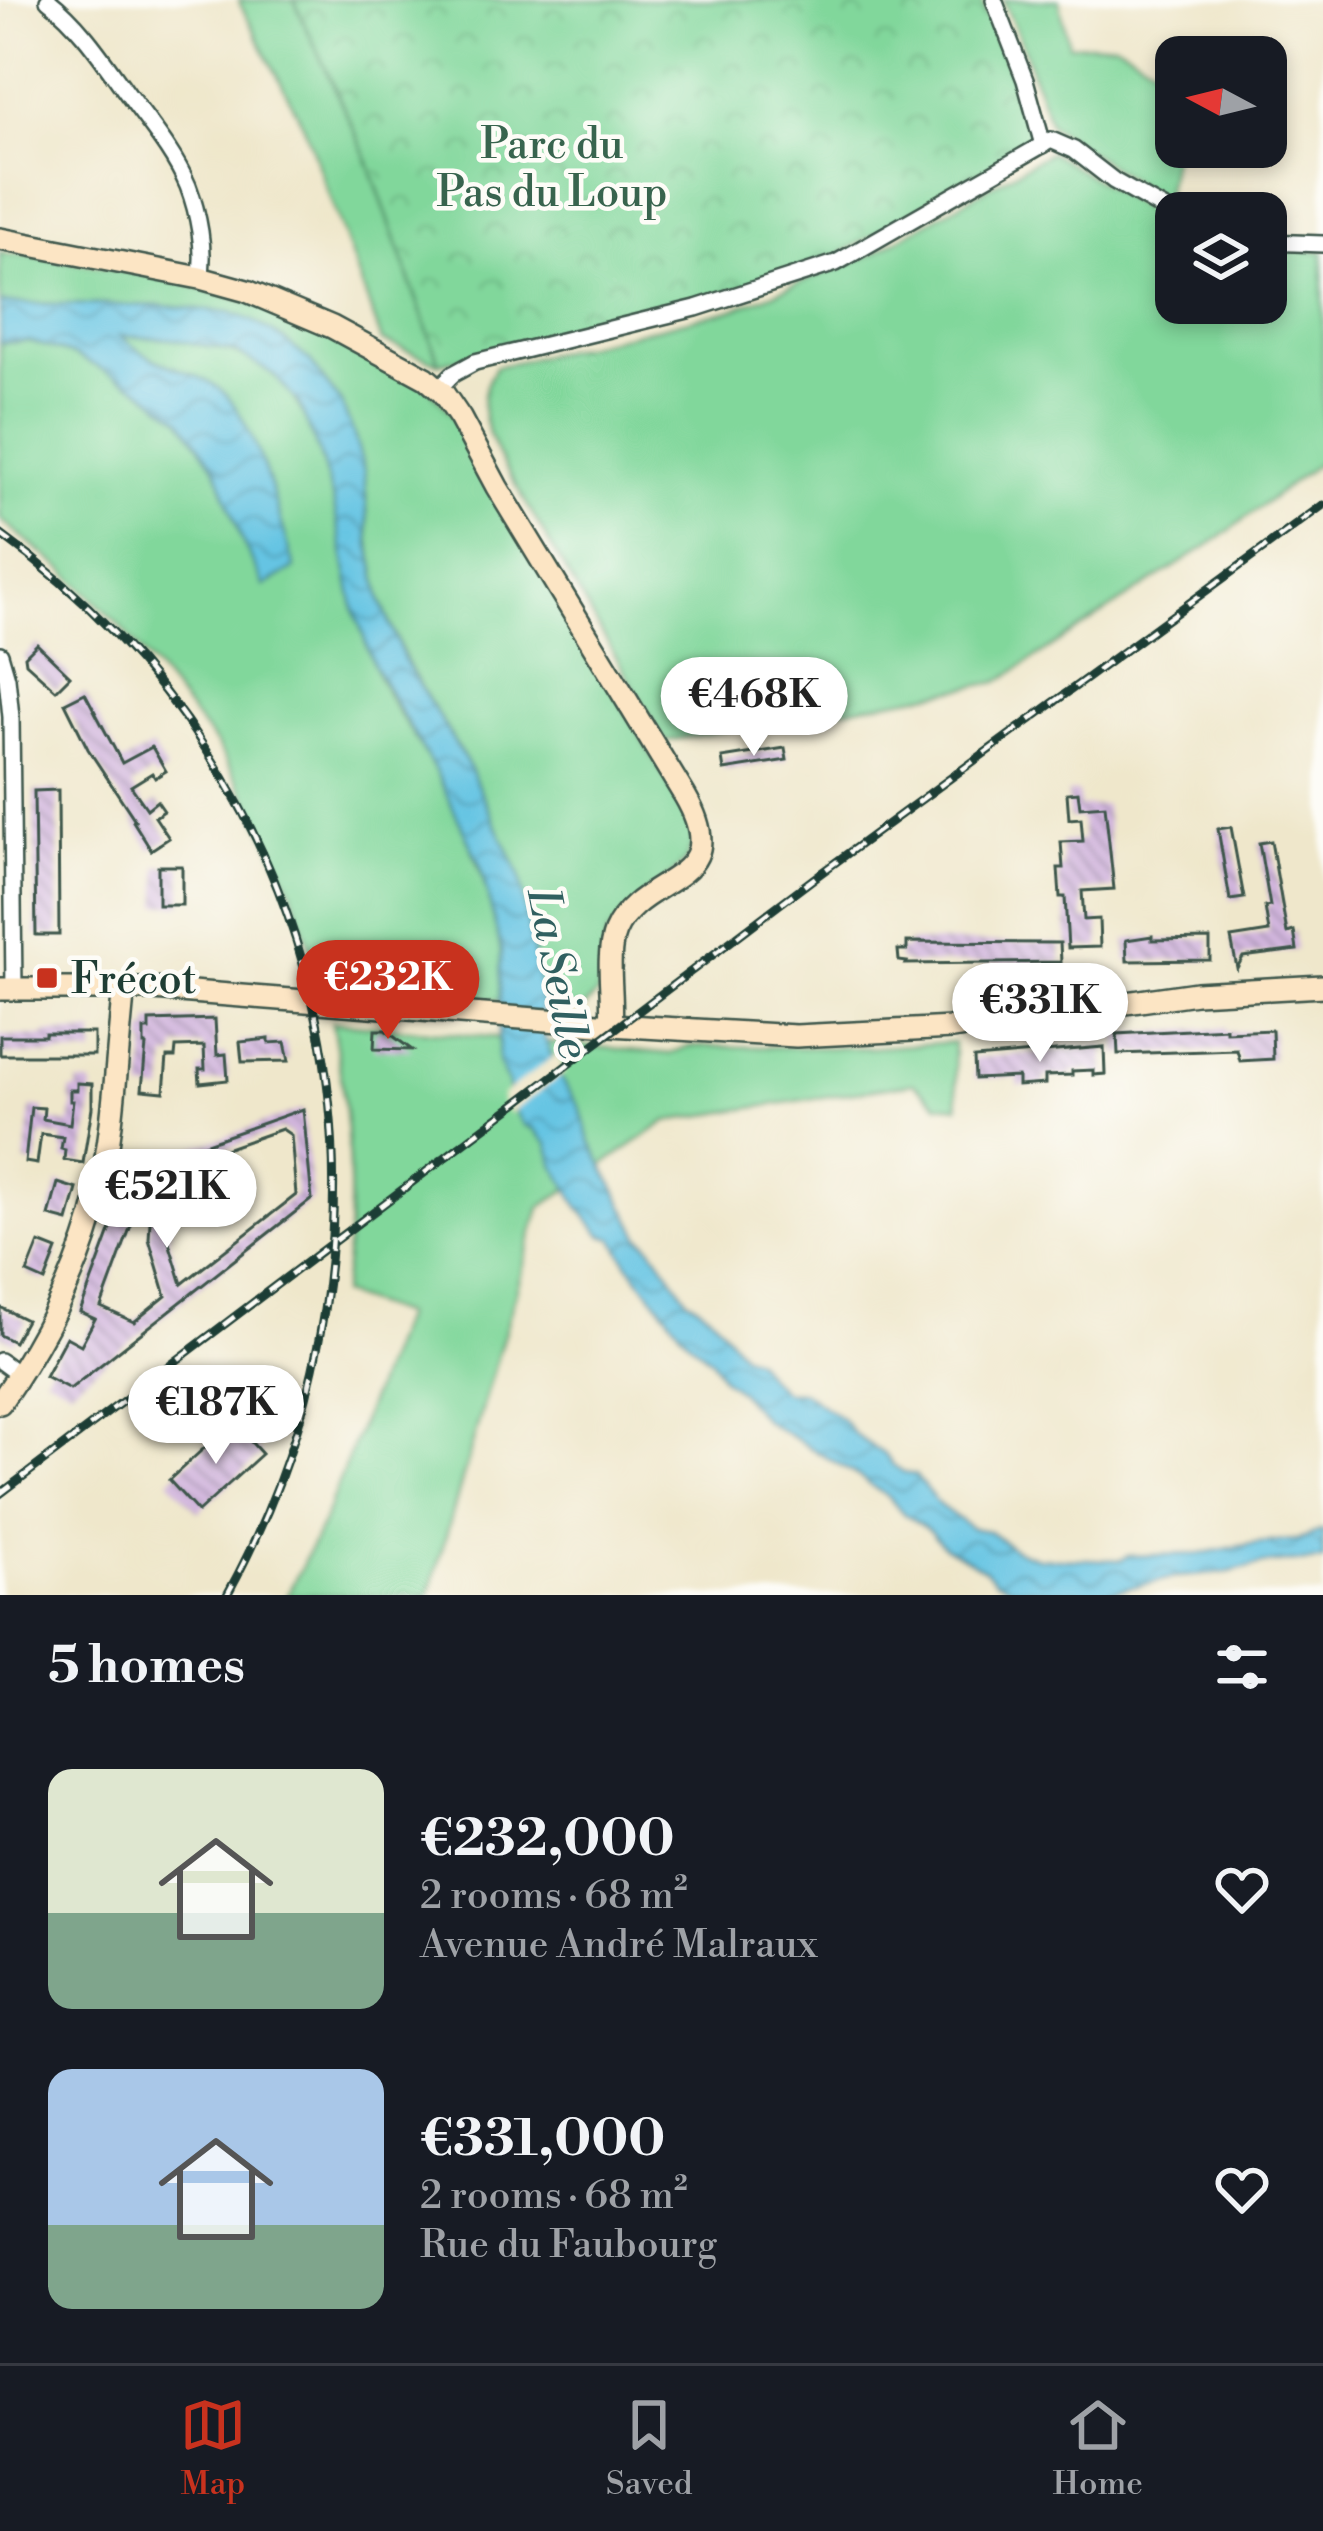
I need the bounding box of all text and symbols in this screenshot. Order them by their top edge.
north arrow [1155,36,1287,168]
map controls [1155,36,1287,324]
park label: Parc du Pas du Loup [437,119,667,220]
button: layers [1155,192,1287,324]
pin: €468K [670,657,838,759]
text: €468K [688,671,820,720]
water label: La Seille [513,883,602,1063]
pin: €232K [304,940,472,1042]
place label: Frécot [71,954,197,1007]
text: €232K [323,954,453,1003]
pin: €331K [956,963,1124,1065]
marker: Frécot [34,965,60,991]
text: €331K [979,977,1101,1026]
pin: €521K [83,1149,251,1251]
text: €521K [105,1163,229,1212]
pin: €187K [132,1365,300,1467]
text: €187K [155,1379,277,1428]
icon: filters [1209,1634,1275,1700]
text: 5 homes [48,1635,245,1699]
text: €232,000 [420,1808,675,1872]
icon: home [144,1817,288,1961]
icon: heart [1209,1856,1275,1922]
text: 2 rooms · 68 m² [420,1872,688,1921]
text: Avenue André Malraux [420,1921,817,1970]
text: €331,000 [420,2108,665,2172]
icon: home [144,2117,288,2261]
icon: heart [1209,2156,1275,2222]
text: 2 rooms · 68 m² [420,2172,688,2221]
text: Rue du Faubourg [420,2221,718,2270]
tab: Map [180,2392,246,2505]
tab: Saved [606,2392,693,2505]
tab: Home [1052,2392,1143,2505]

